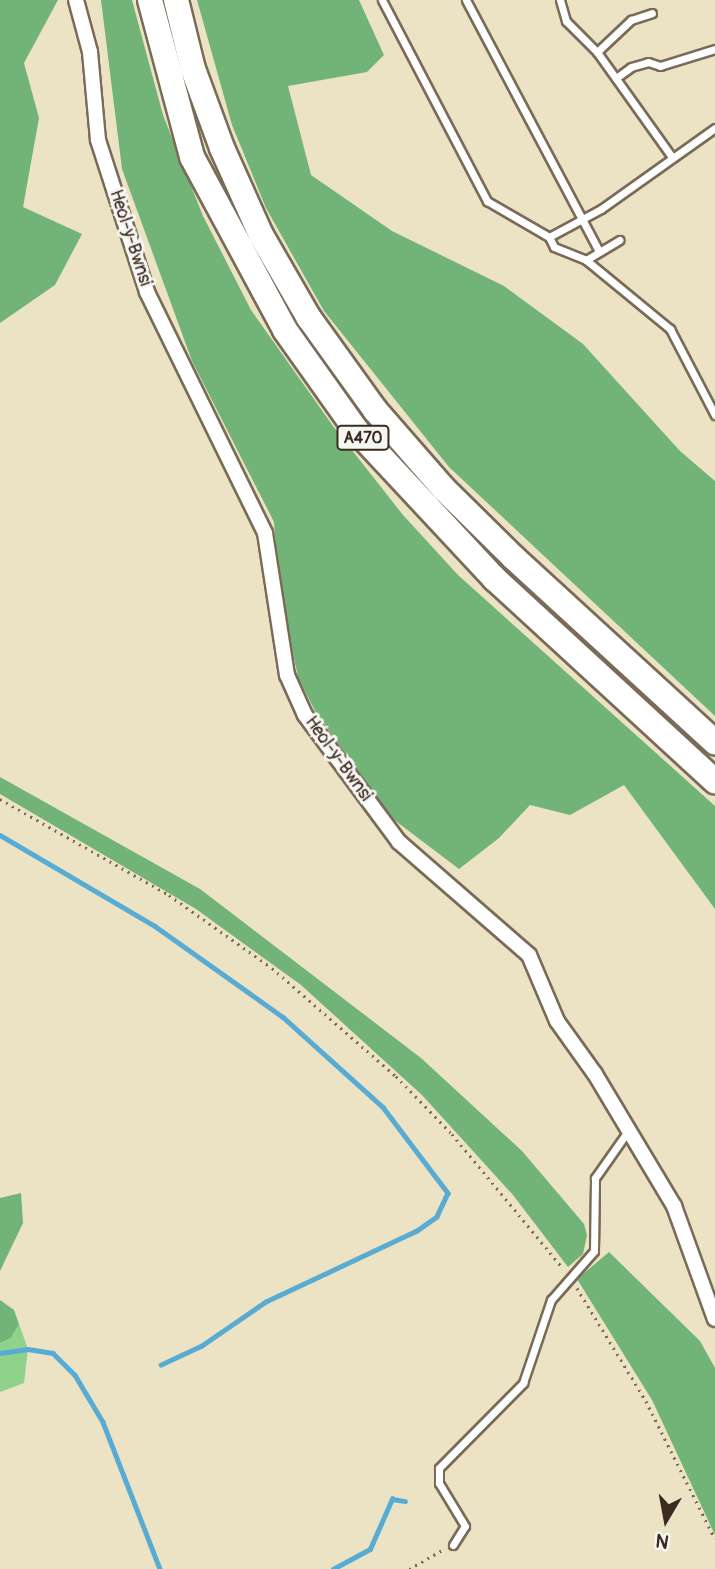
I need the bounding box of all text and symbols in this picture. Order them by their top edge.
street label: Heol-y-Bwnsi [104,187,156,289]
road number: A470 [335,426,391,450]
street label: Heol-y-Bwnsi [300,712,376,806]
north arrow [631,1485,701,1555]
text: N [654,1528,671,1554]

